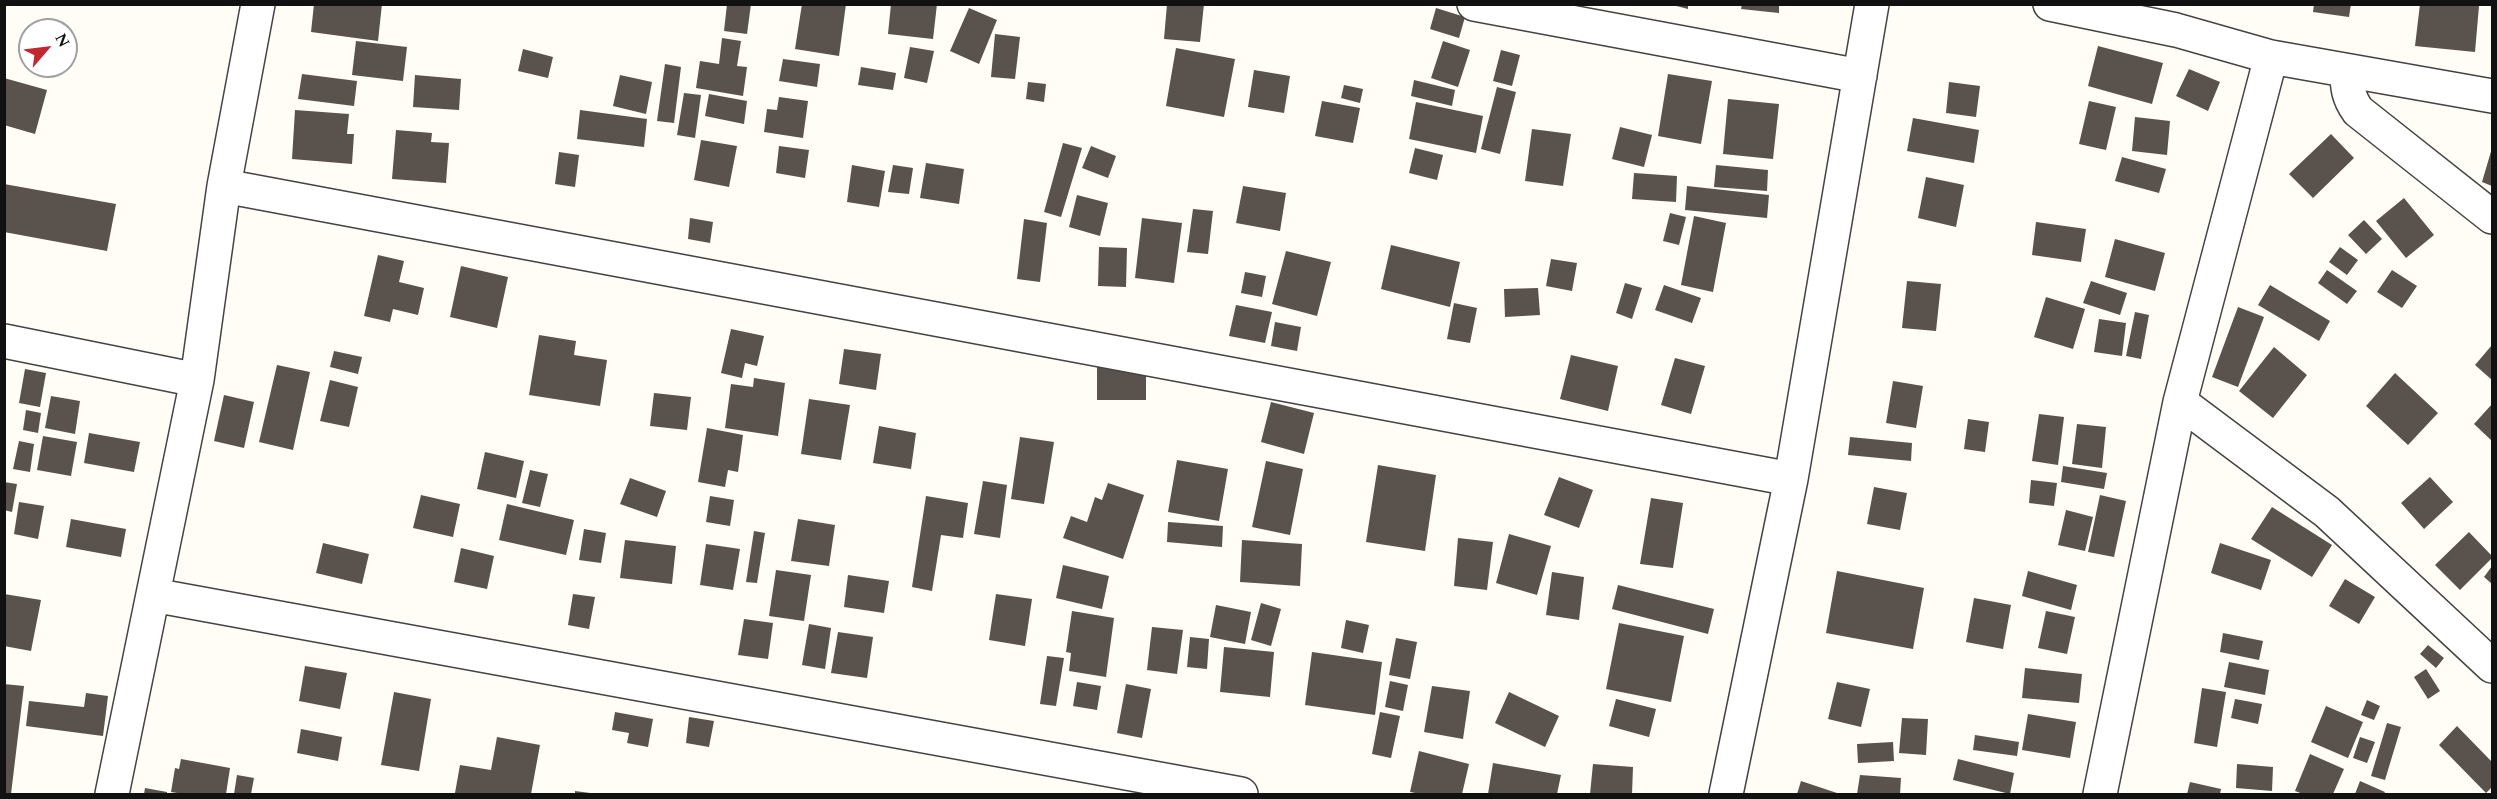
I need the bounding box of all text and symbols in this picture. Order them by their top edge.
north arrow [18,18,78,78]
text: N [48,29,76,52]

